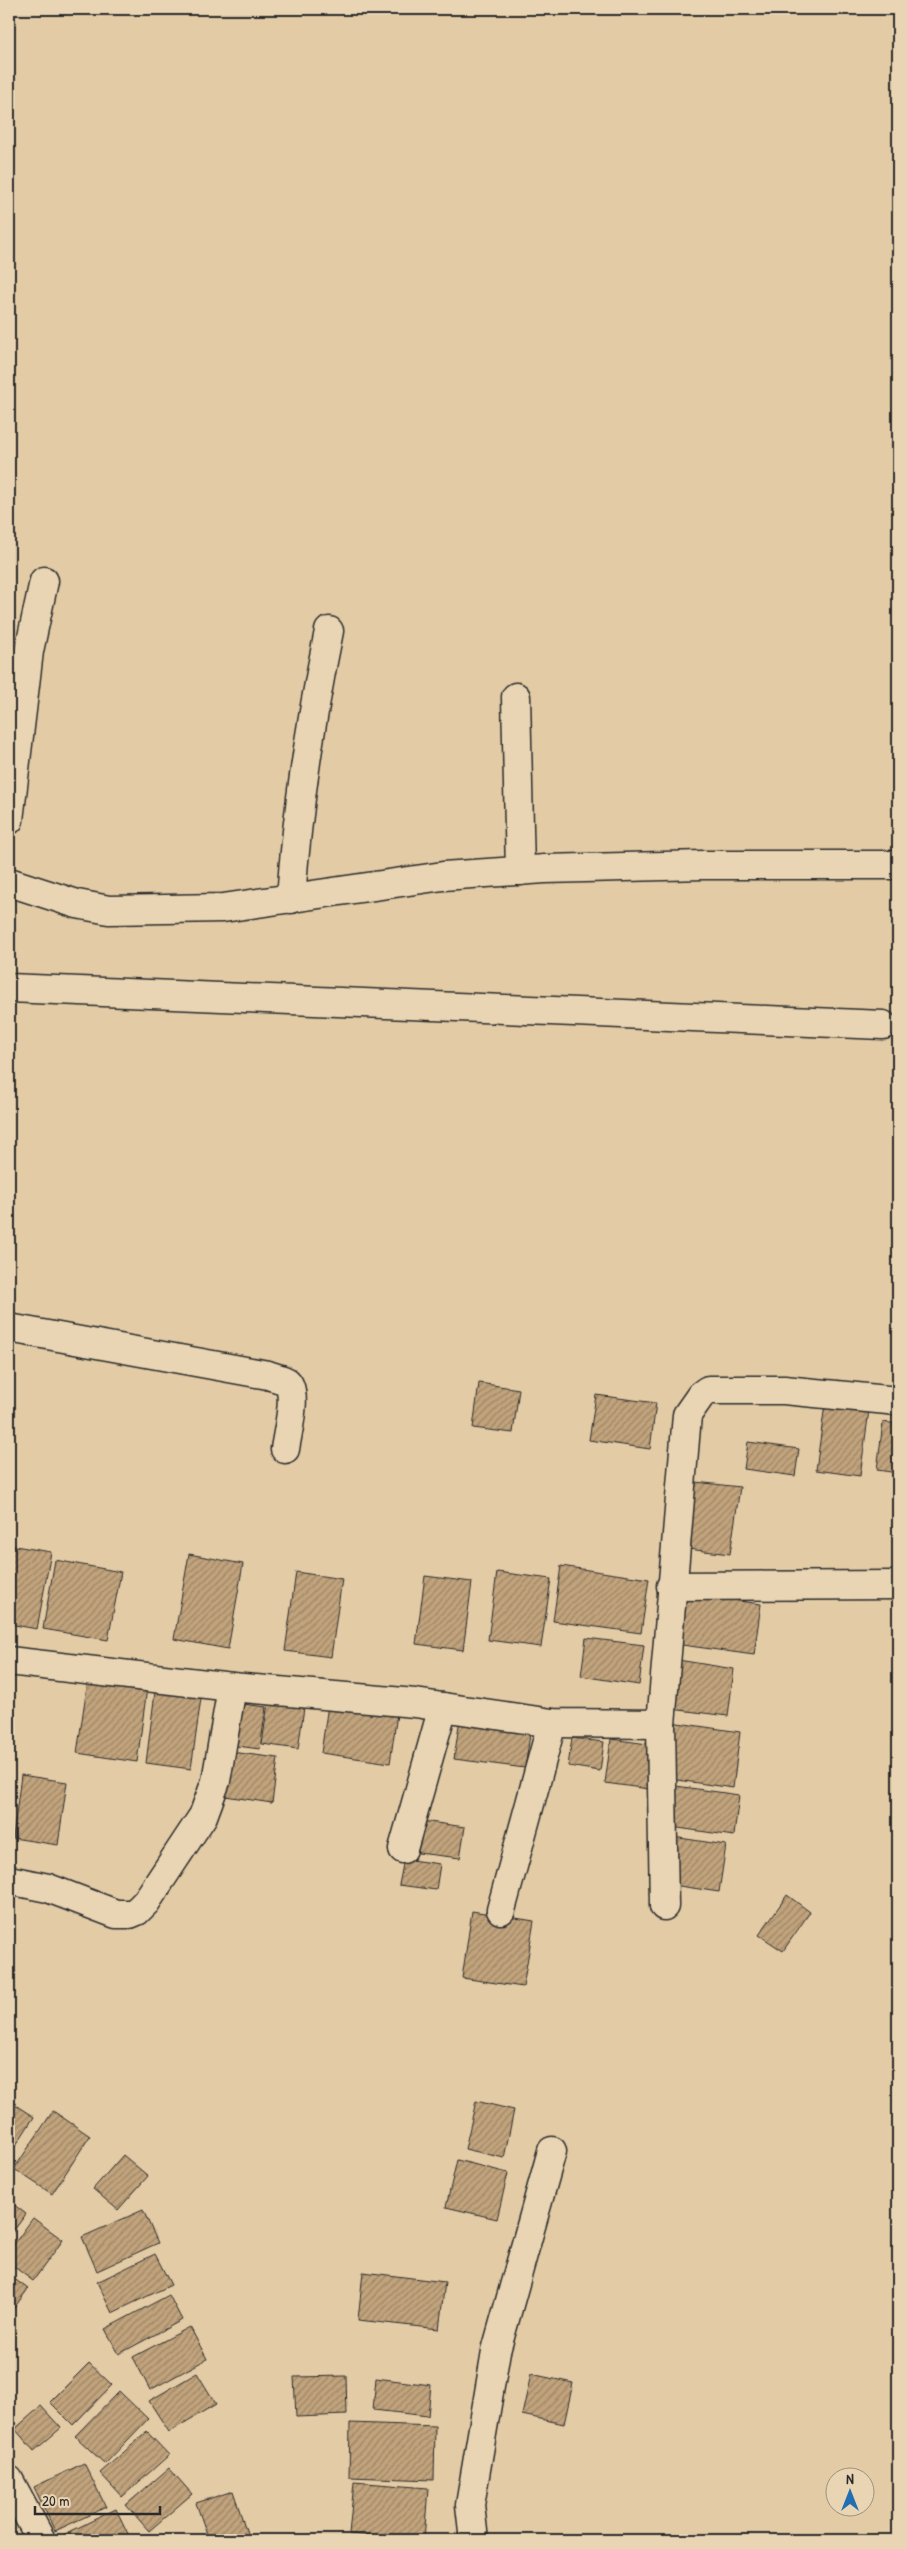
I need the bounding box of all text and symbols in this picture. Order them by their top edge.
north arrow [824,2466,874,2516]
text: N [846,2469,854,2488]
scale bar [35,2484,160,2516]
text: 20 m [42,2490,69,2511]

